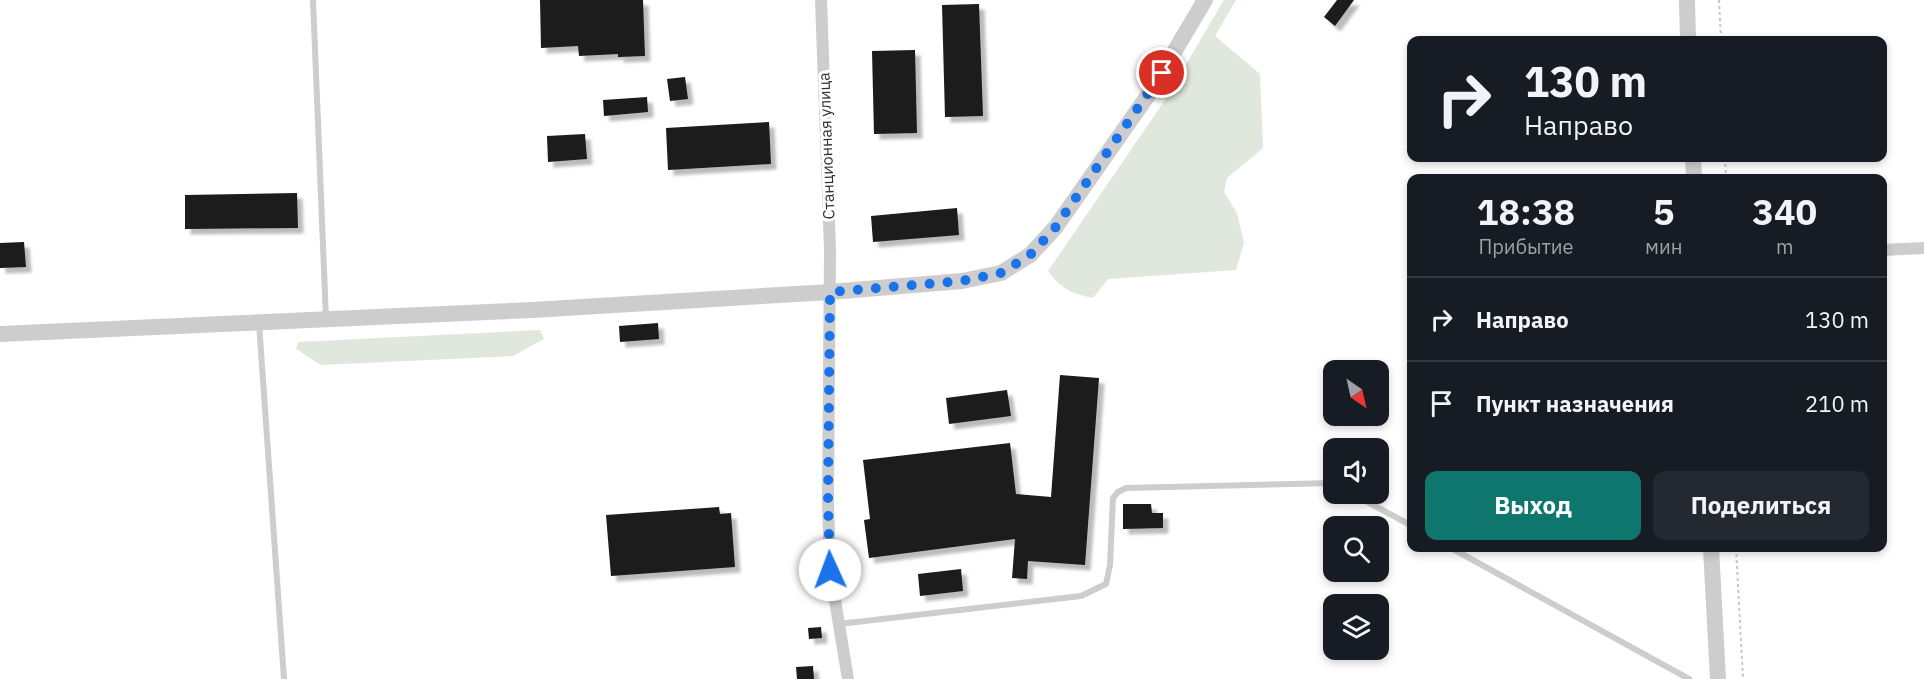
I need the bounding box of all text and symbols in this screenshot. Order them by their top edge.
pin [1136,47,1187,98]
text: 130 m [1524,54,1647,109]
icon: arrive [1145,56,1178,89]
icon: right [1425,60,1503,138]
street label: Станционная улица [813,72,839,220]
text: Направо [1524,107,1633,142]
text: 18:38 [1477,188,1575,235]
text: 5 [1653,188,1675,235]
text: 340 [1752,188,1817,235]
text: Прибытие [1478,233,1574,260]
text: мин [1645,233,1682,260]
text: m [1776,233,1793,260]
icon: right [1425,303,1458,336]
text: Направо [1476,305,1569,334]
text: 130 m [1805,305,1869,334]
north arrow [1323,360,1389,426]
map controls [1323,360,1389,660]
icon: arrive [1425,387,1458,420]
text: Пункт назначения [1476,389,1674,418]
text: 210 m [1805,389,1869,418]
button: sound [1323,438,1389,504]
button: Выход [1425,471,1641,540]
button: Поделиться [1653,471,1869,540]
button: search [1323,516,1389,582]
position arrow [798,538,862,602]
button: layers [1323,594,1389,660]

